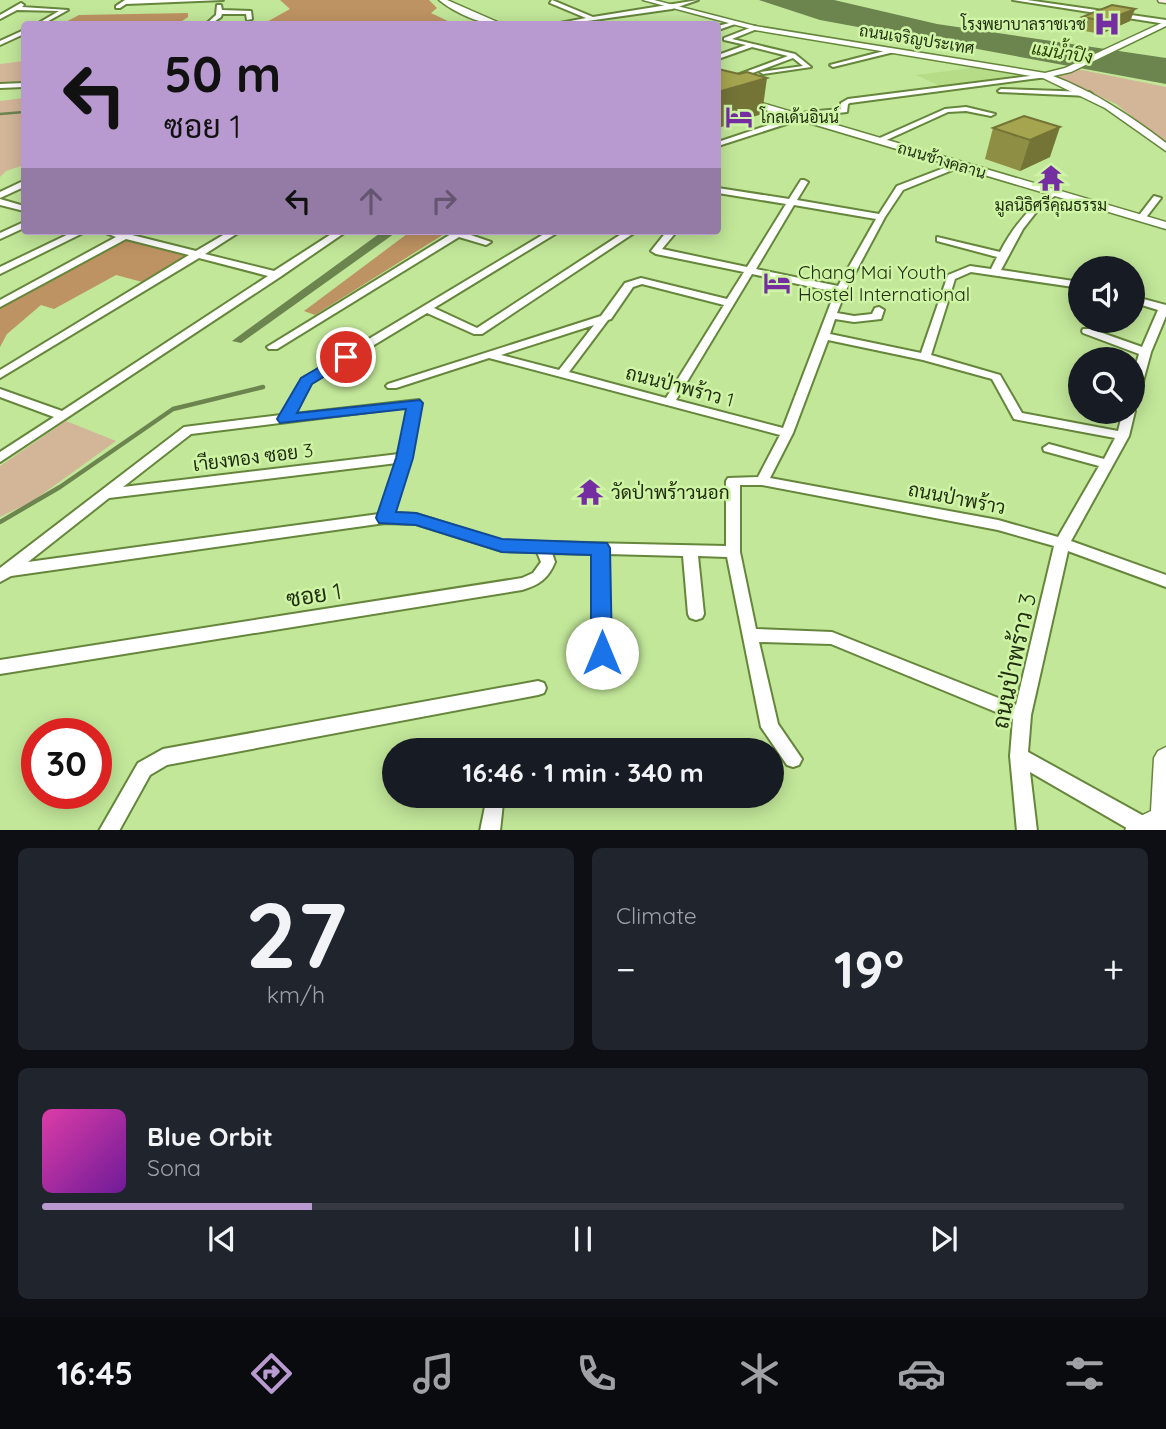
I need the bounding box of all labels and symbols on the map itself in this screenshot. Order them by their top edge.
hospital icon: โรงพยาบาลราชเวช [1092,9,1122,39]
place label: โรงพยาบาลราชเวช [960,13,1086,34]
street label: ถนนเจริญประเทศ [858,20,976,58]
water label: แม่น้ำปิง [1030,32,1095,69]
hotel icon: โกลเด้นอินน์ [724,102,754,132]
place label: โกลเด้นอินน์ [759,105,839,127]
street label: ถนนช้างคลาน [895,137,989,183]
temple icon: มูลนิธิศรีคุณธรรม [1036,163,1066,193]
place label: มูลนิธิศรีคุณธรรม [995,194,1107,217]
place label: Chang Mai Youth Hostel International [798,260,970,306]
hotel icon: Chang Mai Youth Hostel International [762,268,792,298]
pin [316,327,376,387]
street label: ถนนป่าพร้าว 1 [623,360,737,412]
street label: เาียงทอง ซอย 3 [192,438,314,476]
temple icon: วัดป่าพร้าวนอก [575,477,605,507]
street label: ถนนป่าพร้าว [906,477,1008,519]
place label: วัดป่าพร้าวนอก [611,480,730,504]
street label: ซอย 1 [284,576,344,613]
street label: ถนนป่าพร้าว 3 [985,590,1042,731]
position arrow [565,616,639,690]
speed limit sign: 30 [21,718,112,809]

